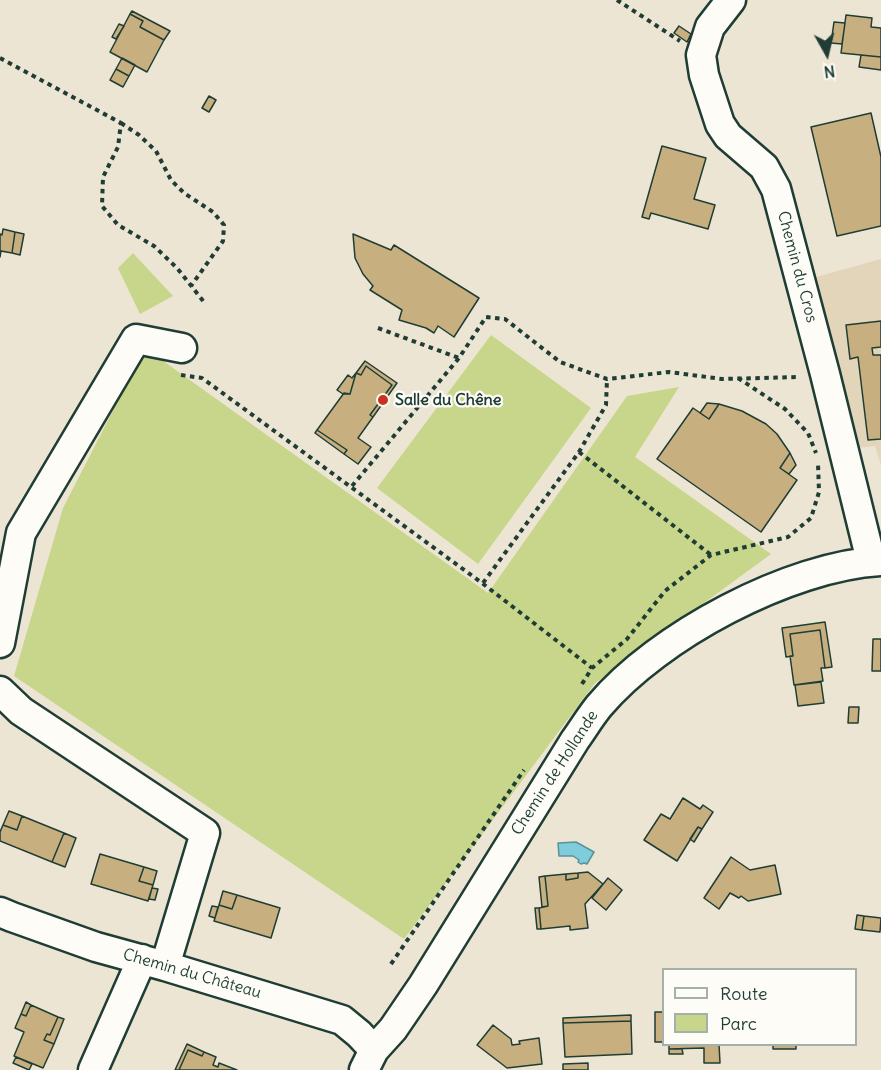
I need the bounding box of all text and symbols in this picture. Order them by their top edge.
north arrow [797,24,857,84]
text: N [823,61,836,82]
street label: Chemin du Cros [773,209,821,325]
place label: Salle du Chêne [395,390,501,410]
marker: Salle du Chêne [376,393,390,407]
street label: Chemin de Hollande [508,707,602,839]
street label: Chemin du Château [121,945,263,1003]
legend [662,968,857,1046]
text: Route [720,982,768,1005]
text: Parc [720,1012,757,1035]

